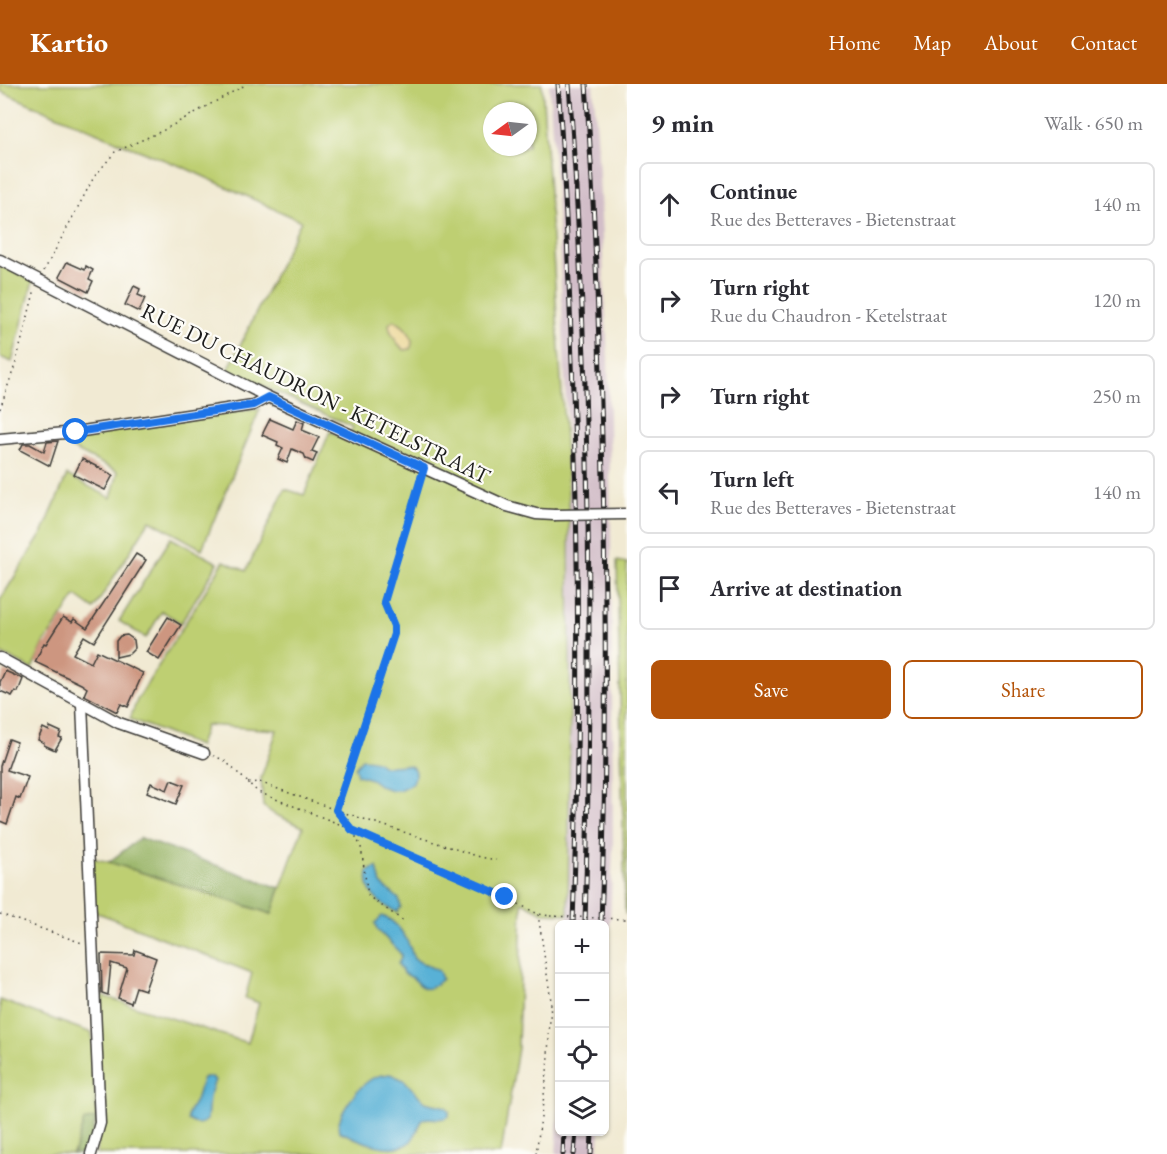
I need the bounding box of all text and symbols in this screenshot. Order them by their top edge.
text: Kartio [30,24,108,60]
text: Home [828,29,880,56]
text: Map [913,29,951,56]
text: About [984,29,1037,56]
text: Contact [1070,29,1137,56]
north arrow [483,102,537,156]
text: 9 min [651,106,714,140]
text: Walk · 650 m [1044,110,1143,136]
text: Continue [710,177,797,206]
icon: ahead [653,188,686,221]
text: 140 m [1093,191,1141,217]
text: Rue des Betteraves - Bietenstraat [710,206,956,232]
text: Turn right [710,273,809,302]
icon: right [653,284,686,317]
text: 120 m [1093,287,1141,313]
street label: RUE DU CHAUDRON - KETELSTRAAT [137,296,495,491]
text: Rue du Chaudron - Ketelstraat [710,302,947,328]
icon: right [653,380,686,413]
text: Turn right [710,382,809,411]
text: 250 m [1093,383,1141,409]
route start [62,418,88,444]
text: Turn left [710,465,794,494]
icon: left [653,476,686,509]
text: 140 m [1093,479,1141,505]
text: Rue des Betteraves - Bietenstraat [710,494,956,520]
icon: arrive [653,572,686,605]
text: Arrive at destination [710,574,902,603]
button: Save [651,660,891,719]
button: Share [903,660,1143,719]
route end [491,883,517,909]
map controls [555,920,609,1136]
button: + [555,920,609,974]
button: − [555,974,609,1028]
button: locate [555,1028,609,1082]
button: layers [555,1082,609,1136]

